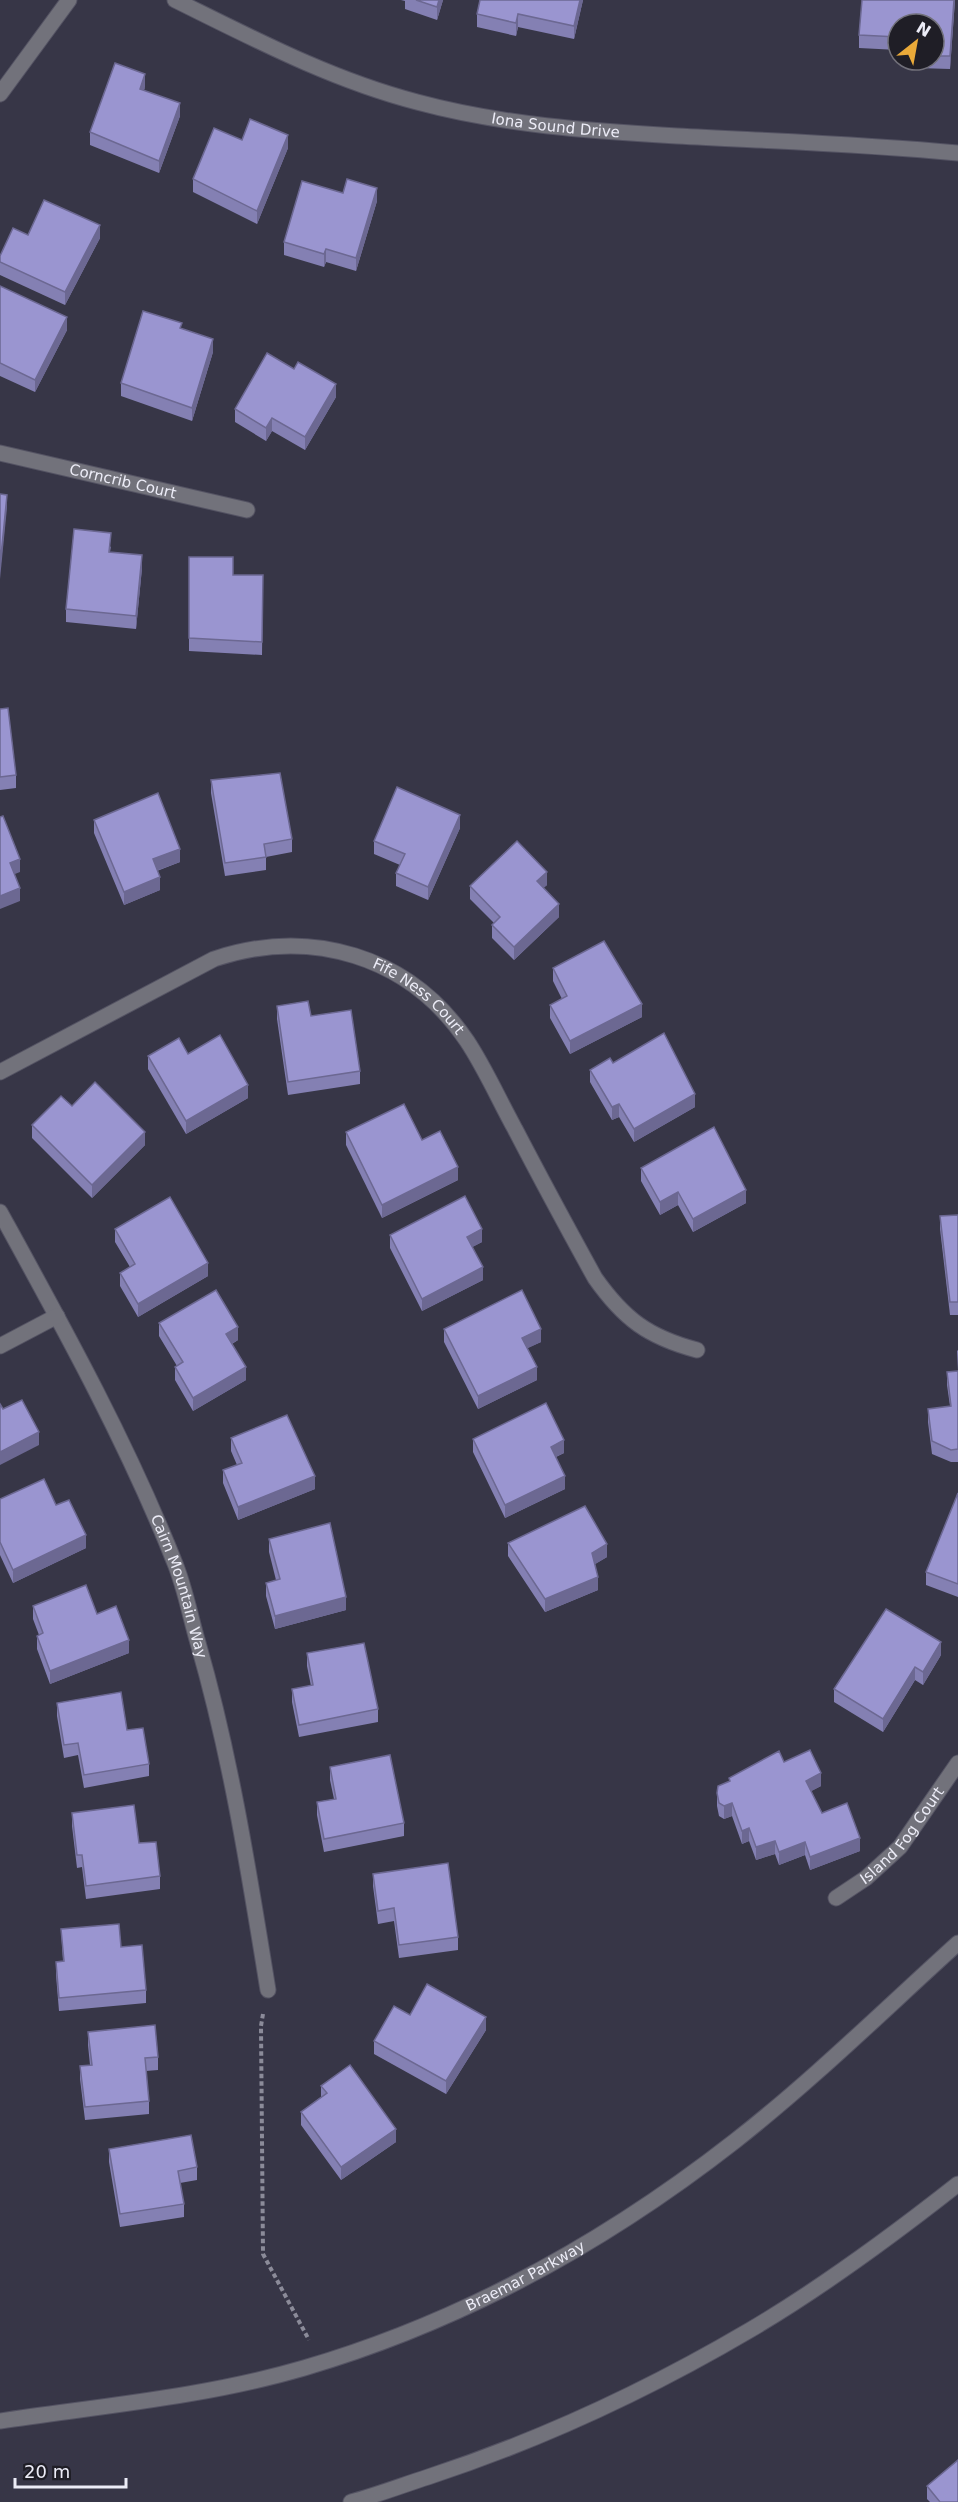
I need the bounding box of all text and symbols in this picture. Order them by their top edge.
north arrow [886,12,946,72]
text: N [913,18,934,41]
street label: Iona Sound Drive [490,109,621,141]
street label: Corncrib Court [68,460,178,502]
street label: Fife Ness Court [370,955,468,1038]
street label: Cairn Mountain Way [147,1512,211,1661]
street label: Island Fog Court [857,1783,948,1888]
street label: Braemar Parkway [463,2237,588,2315]
scale bar [15,2451,126,2489]
text: 20 m [24,2461,70,2482]

